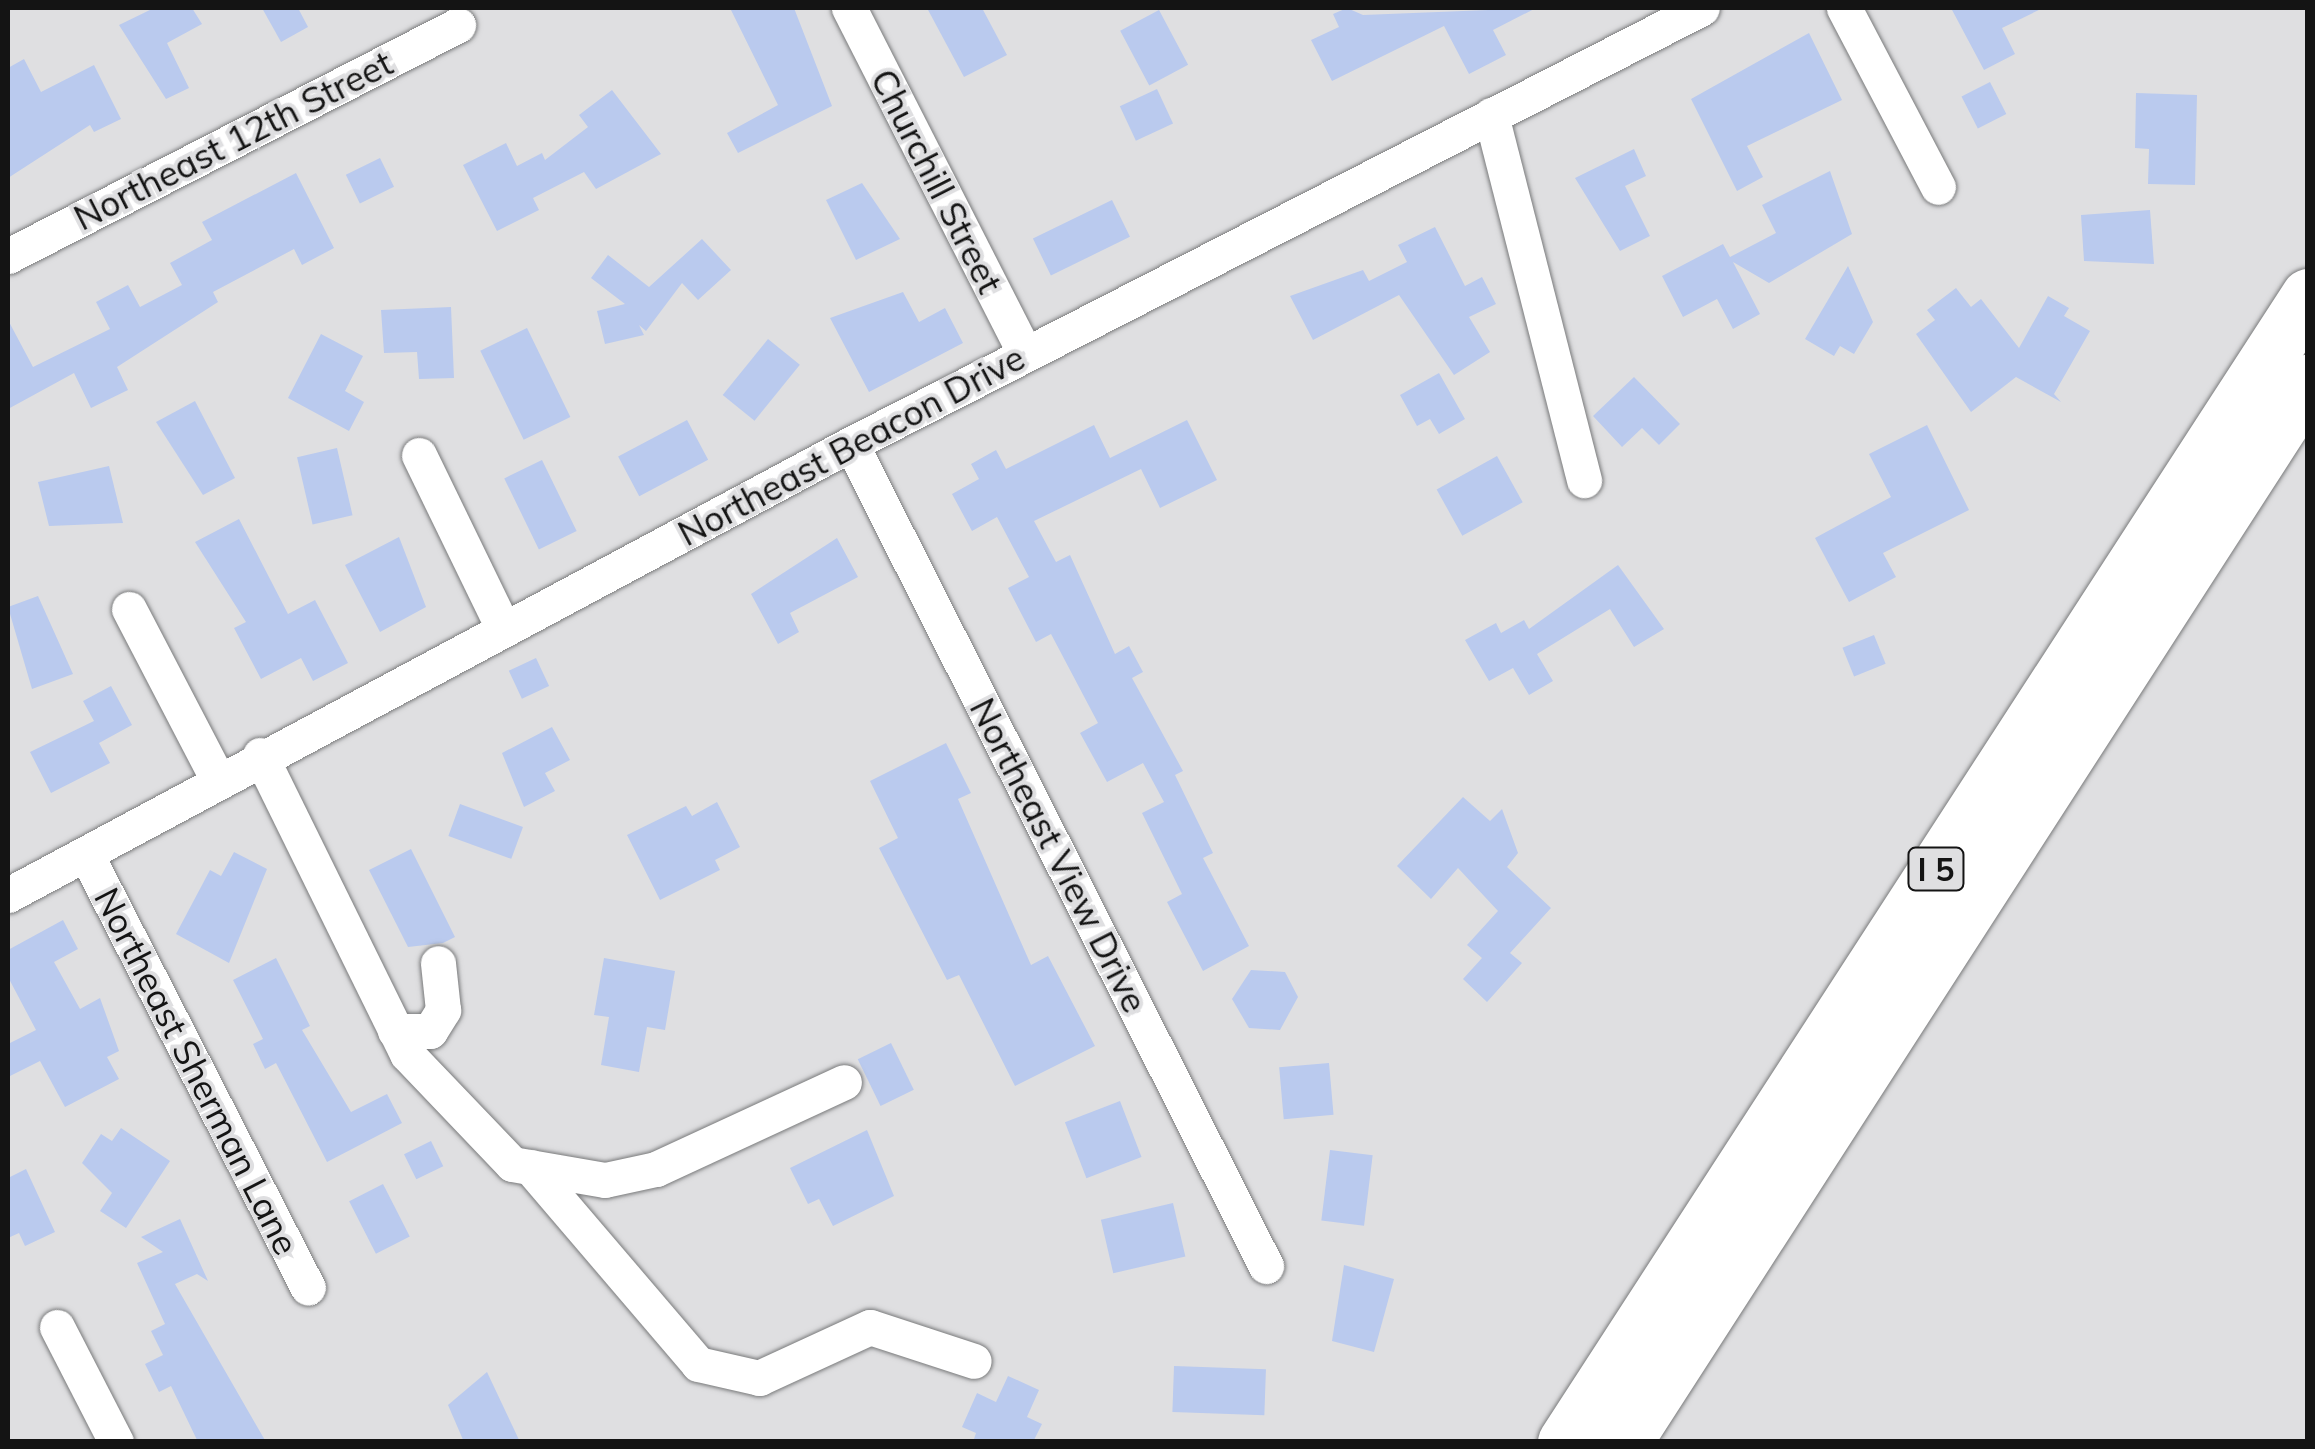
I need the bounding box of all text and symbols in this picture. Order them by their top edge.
street label: Northeast 12th Street [67,41,399,239]
street label: Churchill Street [862,62,1012,300]
street label: Northeast Beacon Drive [671,336,1031,554]
street label: Northeast View Drive [962,691,1156,1019]
road number: I 5 [1906,842,1966,896]
street label: Northeast Sherman Lane [86,881,308,1261]

